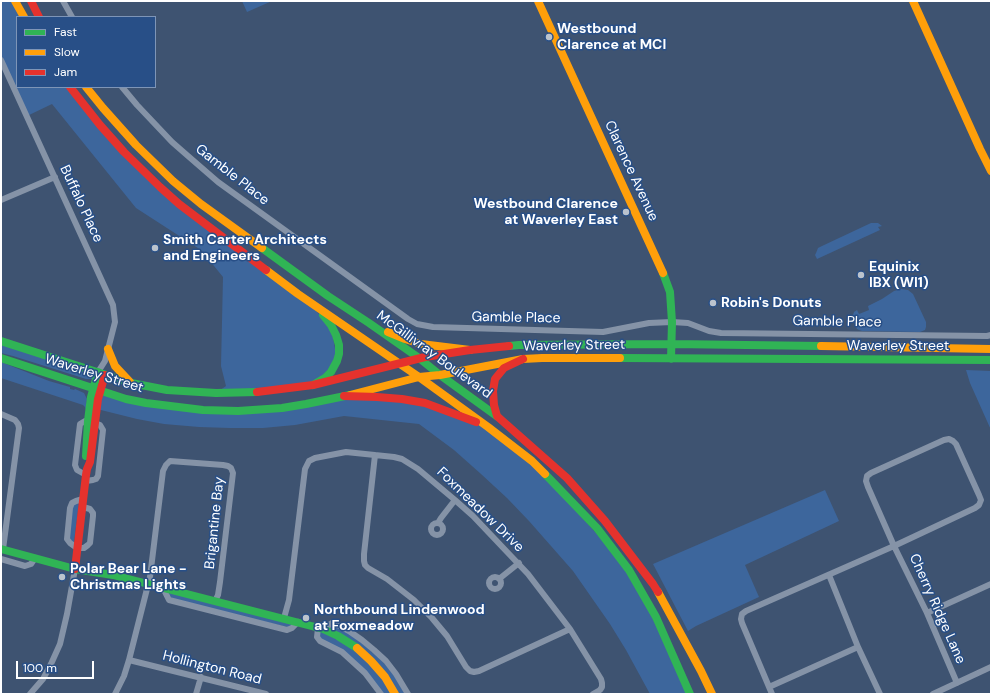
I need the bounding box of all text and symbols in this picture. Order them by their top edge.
legend [16,16,156,88]
place label: Westbound Clarence at MCI [557,21,666,54]
text: Fast [54,24,77,40]
marker: Westbound Clarence at MCI [544,32,554,42]
text: Slow [54,44,80,60]
text: Jam [54,64,77,80]
street label: Clarence Avenue [600,118,662,224]
street label: Gamble Place [192,141,272,209]
street label: Buffalo Place [56,163,106,245]
place label: Westbound Clarence at Waverley East [473,196,618,228]
marker: Westbound Clarence at Waverley East [621,207,631,217]
place label: Smith Carter Architects and Engineers [163,232,327,264]
marker: Smith Carter Architects and Engineers [150,243,160,253]
place label: Equinix IBX (WI1) [869,259,929,292]
marker: Equinix IBX (WI1) [856,270,866,280]
place label: Robin's Donuts [721,295,822,311]
marker: Robin's Donuts [708,298,718,308]
street label: McGillivray Boulevard [373,307,495,403]
street label: Gamble Place [471,309,561,327]
street label: Gamble Place [792,313,882,331]
street label: Waverley Street [523,337,625,355]
street label: Waverley Street [847,338,949,354]
street label: Waverley Street [43,351,145,397]
street label: Foxmeadow Drive [433,464,527,556]
street label: Brigantine Bay [202,476,228,570]
street label: Cherry Ridge Lane [905,551,969,667]
place label: Polar Bear Lane - Christmas Lights [70,561,187,594]
marker: Polar Bear Lane - Christmas Lights [57,572,67,582]
place label: Northbound Lindenwood at Foxmeadow [314,602,485,634]
marker: Northbound Lindenwood at Foxmeadow [301,613,311,623]
street label: Hollington Road [161,648,263,688]
scale bar [18,653,96,679]
text: 100 m [23,660,57,676]

